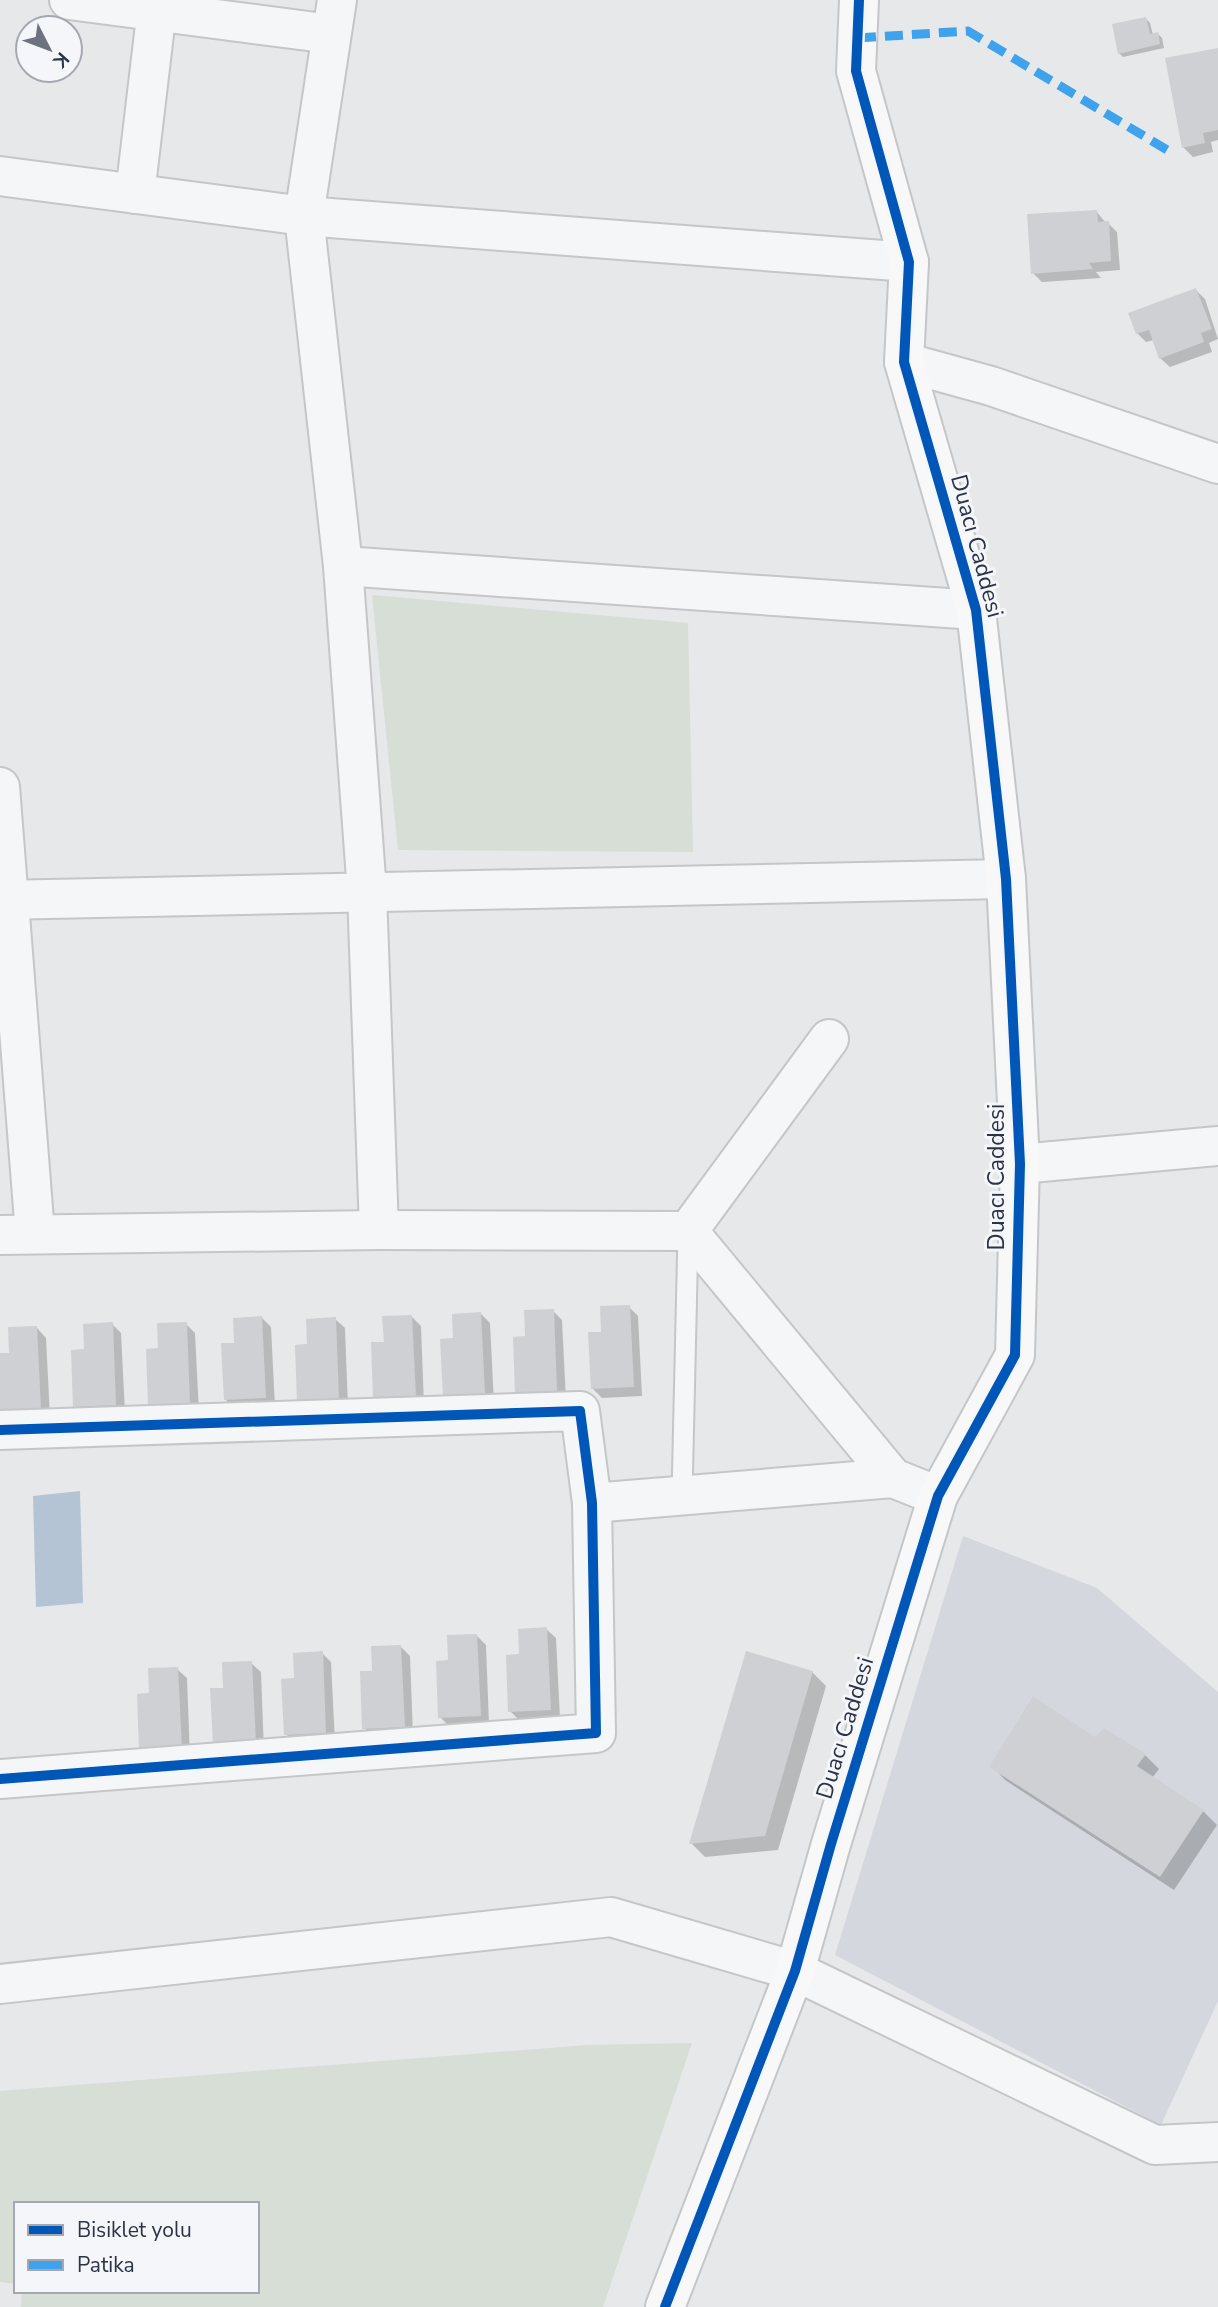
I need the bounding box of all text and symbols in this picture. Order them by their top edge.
north arrow [14,14,84,84]
text: K [46,46,75,74]
street label: Duacı Caddesi [943,471,1011,621]
street label: Duacı Caddesi [981,1104,1012,1250]
street label: Duacı Caddesi [809,1653,881,1803]
legend [14,2202,259,2293]
text: Bisiklet yolu [77,2216,192,2244]
text: Patika [77,2251,135,2279]

